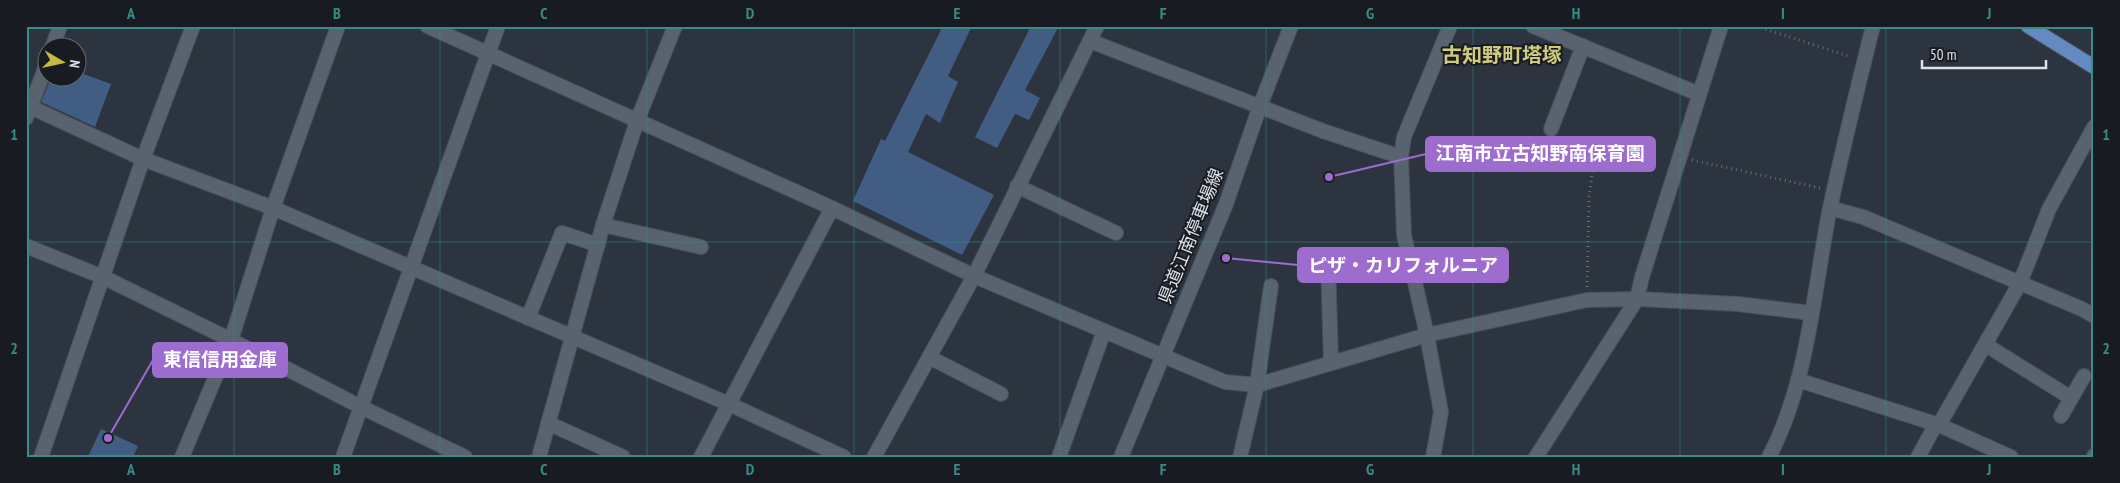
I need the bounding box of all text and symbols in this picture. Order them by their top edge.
text: A [126,3,136,23]
text: B [333,3,341,23]
text: C [540,3,548,23]
text: D [746,3,755,23]
text: E [954,3,961,23]
text: F [1160,3,1167,23]
text: G [1366,3,1374,23]
text: H [1572,3,1580,23]
text: I [1781,3,1785,23]
text: J [1986,3,1991,23]
north arrow [38,38,88,88]
scale bar [1922,38,2046,70]
district label: 古知野町塔塚 [1442,42,1562,68]
text: 50 m [1930,45,1956,64]
text: N [65,59,84,69]
text: 1 [10,124,18,144]
text: 1 [2102,124,2110,144]
callout: 江南市立古知野南保育園 [1426,137,1655,171]
text: 江南市立古知野南保育園 [1435,141,1645,165]
street label: 県道江南停車場線 [1153,165,1228,307]
callout: ピザ・カリフォルニア [1298,248,1508,282]
text: ピザ・カリフォルニア [1308,253,1498,277]
text: 2 [10,338,18,358]
text: 2 [2102,338,2110,358]
callout: 東信信用金庫 [153,343,287,377]
text: 東信信用金庫 [163,347,277,371]
text: A [126,459,136,479]
text: B [333,459,341,479]
text: C [540,459,548,479]
text: D [746,459,755,479]
text: E [954,459,961,479]
text: F [1160,459,1167,479]
text: G [1366,459,1374,479]
text: H [1572,459,1580,479]
text: I [1781,459,1785,479]
text: J [1986,459,1991,479]

